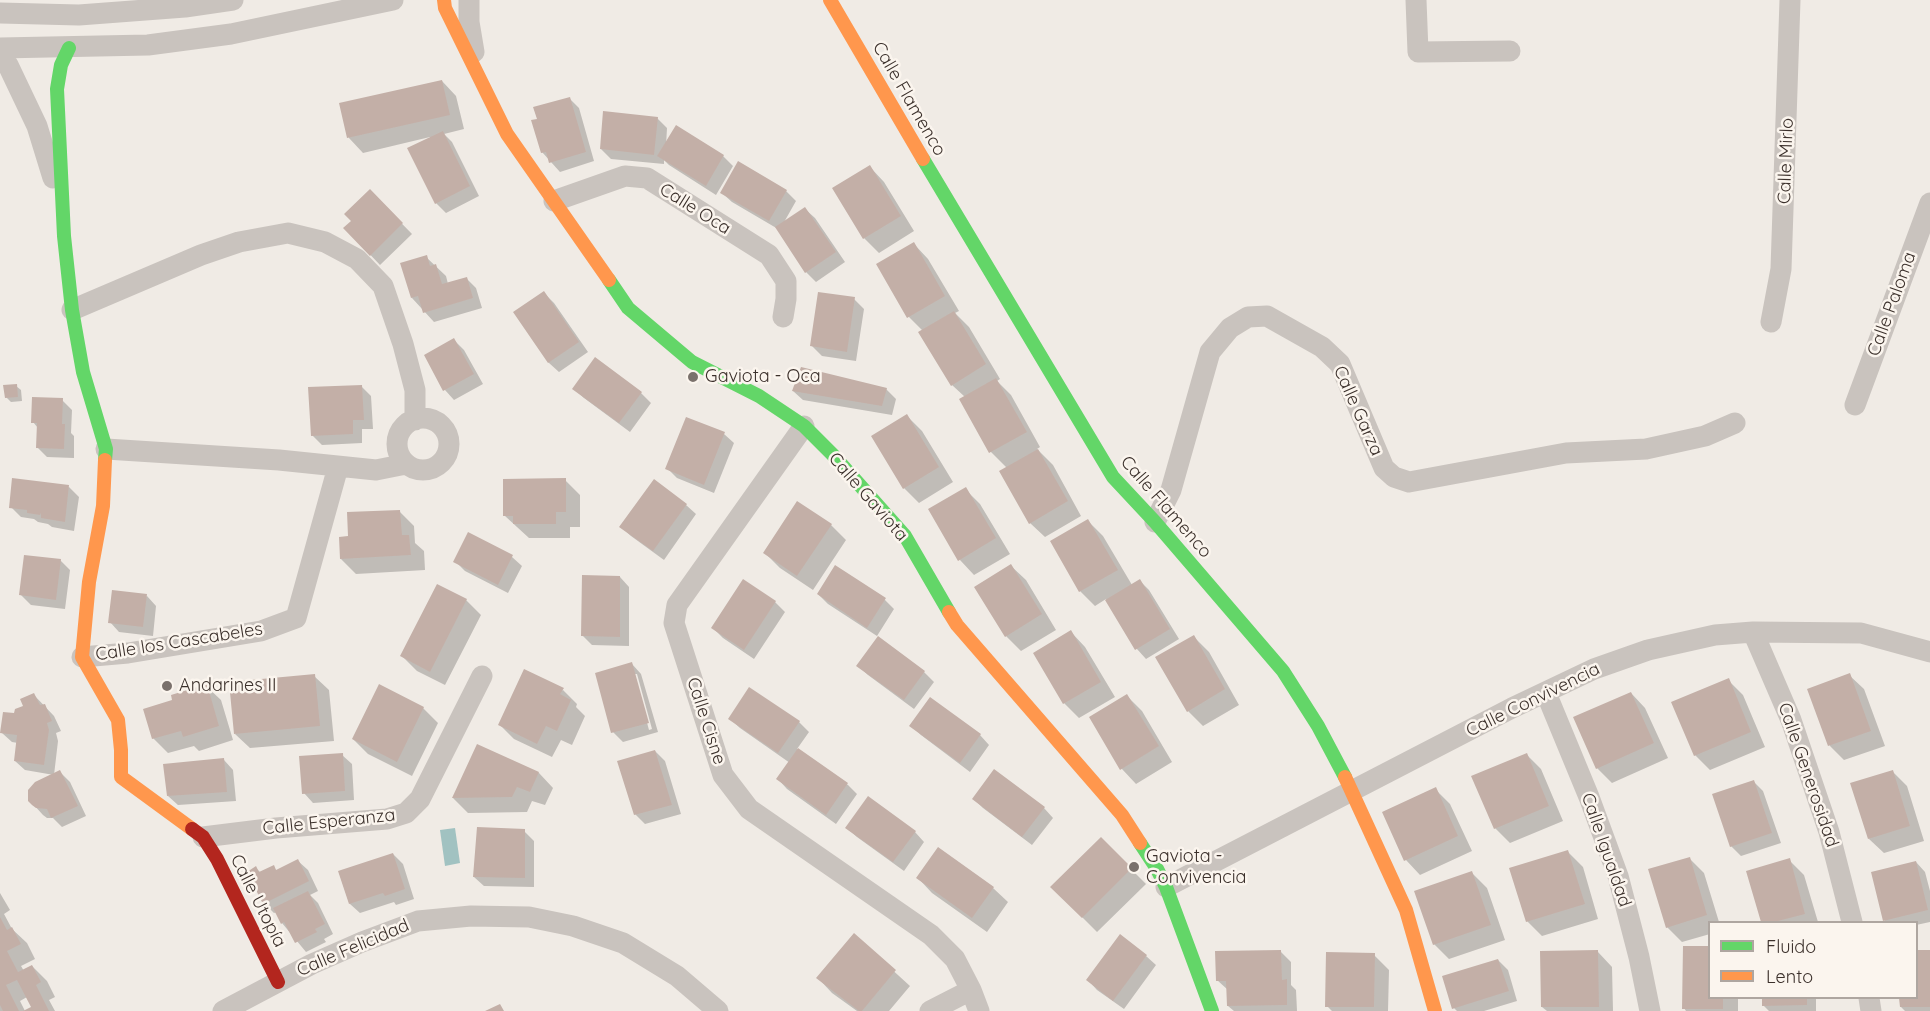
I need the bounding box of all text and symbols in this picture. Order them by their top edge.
street label: Calle Flamenco [868,38,950,160]
street label: Calle Mirlo [1774,117,1798,205]
street label: Calle Oca [655,179,735,239]
street label: Calle Paloma [1863,249,1921,359]
street label: Calle Garza [1329,363,1387,459]
place label: Gaviota - Oca [705,366,821,388]
marker: Gaviota - Oca [686,370,700,384]
street label: Calle Gaviota [824,448,912,546]
street label: Calle Flamenco [1116,452,1216,562]
street label: Calle los Cascabeles [94,618,264,666]
street label: Calle Convivencia [1463,658,1603,742]
place label: Andarines II [179,675,277,697]
street label: Calle Cisne [682,675,730,767]
marker: Andarines II [160,679,174,693]
street label: Calle Generosidad [1773,700,1843,850]
street label: Calle Igualdad [1576,790,1636,910]
street label: Calle Esperanza [262,804,396,840]
place label: Gaviota - Convivencia [1146,846,1246,888]
street label: Calle Utopía [225,851,291,951]
marker: Gaviota - Convivencia [1127,860,1141,874]
street label: Calle Felicidad [294,915,412,981]
legend [1708,921,1918,999]
text: Fluido [1766,935,1816,958]
text: Lento [1766,965,1813,988]

